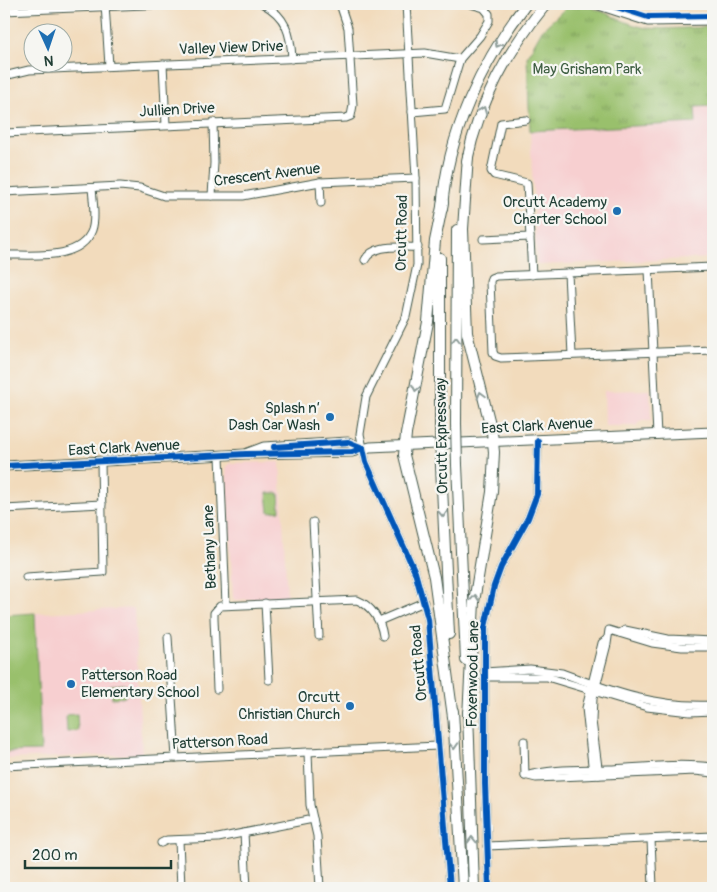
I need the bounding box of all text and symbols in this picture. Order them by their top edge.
north arrow [22,22,72,72]
street label: Valley View Drive [178,37,284,59]
one-way arrow [495,39,505,48]
text: N [43,52,54,69]
park label: May Grisham Park [533,60,642,79]
street label: Jullien Drive [139,99,216,121]
one-way arrow [477,106,488,115]
street label: Crescent Avenue [213,159,322,191]
place label: Orcutt Academy Charter School [503,193,608,229]
street label: Orcutt Road [392,195,412,271]
marker: Orcutt Academy Charter School [611,205,623,217]
one-way arrow [450,336,461,344]
street label: Orcutt Expressway [431,377,453,494]
one-way arrow [411,384,422,393]
one-way arrow [477,391,487,399]
place label: Splash n’ Dash Car Wash [228,399,320,435]
marker: Splash n’ Dash Car Wash [324,411,336,423]
street label: East Clark Avenue [481,414,594,438]
street label: East Clark Avenue [68,436,181,460]
street label: Bethany Lane [199,504,221,589]
one-way arrow [438,511,449,519]
one-way arrow [469,594,480,602]
street label: Foxenwood Lane [463,620,483,728]
street label: Orcutt Road [406,624,432,702]
place label: Patterson Road Elementary School [81,666,200,702]
marker: Patterson Road Elementary School [65,678,77,690]
place label: Orcutt Christian Church [238,688,341,724]
marker: Orcutt Christian Church [344,700,356,712]
street label: Patterson Road [171,730,269,754]
one-way arrow [449,743,460,751]
one-way arrow [467,835,477,843]
scale bar [25,837,171,869]
text: 200 m [32,846,77,865]

